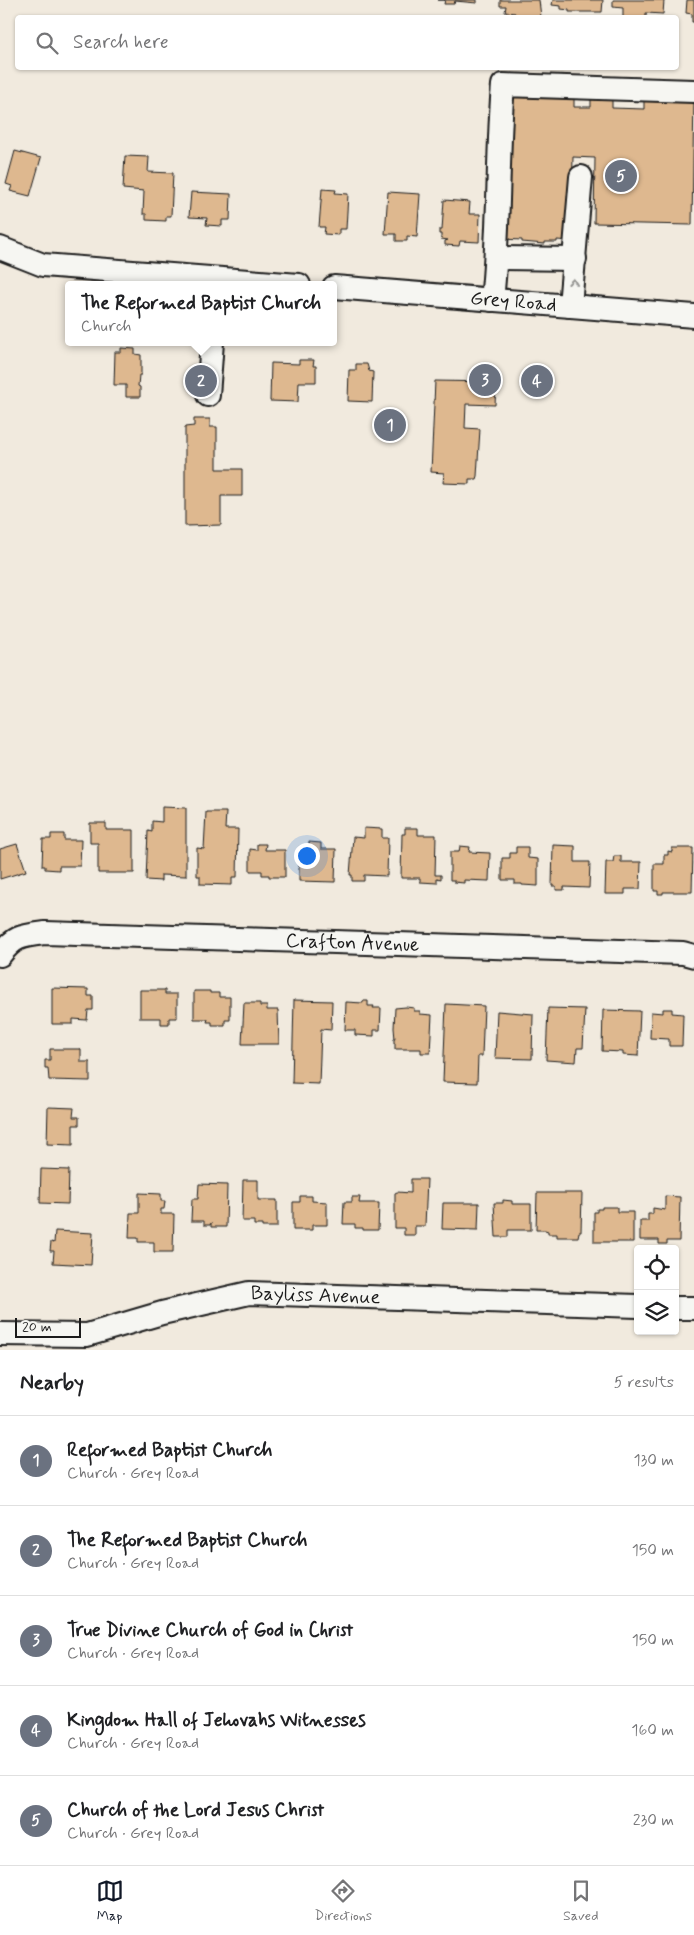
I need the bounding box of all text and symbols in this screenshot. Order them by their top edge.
search box [15,15,679,70]
icon: search [33,29,61,57]
text: Search here [73,30,169,55]
pin: 5 [605,157,637,195]
one-way arrow [567,278,578,286]
popup [65,281,337,346]
street label: Grey Road [469,285,558,318]
text: The Reformed Baptist Church [81,291,321,316]
text: Church [81,316,131,337]
pin: 3 [469,361,501,399]
pin: 2 [185,362,217,400]
pin: 4 [521,362,553,400]
pin: 1 [374,406,406,444]
your location [294,843,320,869]
street label: Crafton Avenue [285,927,420,958]
map controls [634,1245,679,1335]
button: locate [634,1245,679,1290]
street label: Bayliss Avenue [250,1280,381,1311]
button: layers [634,1290,679,1335]
scale bar [15,1315,81,1338]
text: 20 m [22,1318,52,1336]
text: Nearby [20,1369,84,1397]
text: 5 results [614,1372,674,1393]
text: Reformed Baptist Church [67,1438,272,1463]
text: 1 [32,1450,40,1471]
text: 130 m [633,1450,674,1471]
text: Church · Grey Road [67,1463,199,1484]
text: The Reformed Baptist Church [67,1528,307,1553]
text: 2 [32,1540,40,1561]
text: 150 m [632,1540,674,1561]
text: Church · Grey Road [67,1553,199,1574]
text: True Divine Church of God in Christ [67,1618,353,1643]
text: 3 [32,1630,40,1651]
text: 150 m [632,1630,674,1651]
text: Church · Grey Road [67,1643,199,1664]
text: Kingdom Hall of Jehovahs Witnesses [67,1708,366,1733]
text: 4 [31,1720,41,1741]
text: 160 m [631,1720,674,1741]
text: Church · Grey Road [67,1733,199,1754]
text: Church of the Lord Jesus Christ [67,1798,324,1823]
text: 5 [31,1810,41,1831]
text: 230 m [633,1810,674,1831]
text: Church · Grey Road [67,1823,199,1844]
tab: Map [96,1877,124,1925]
tab: Directions [315,1877,372,1925]
tab: Saved [563,1877,598,1925]

